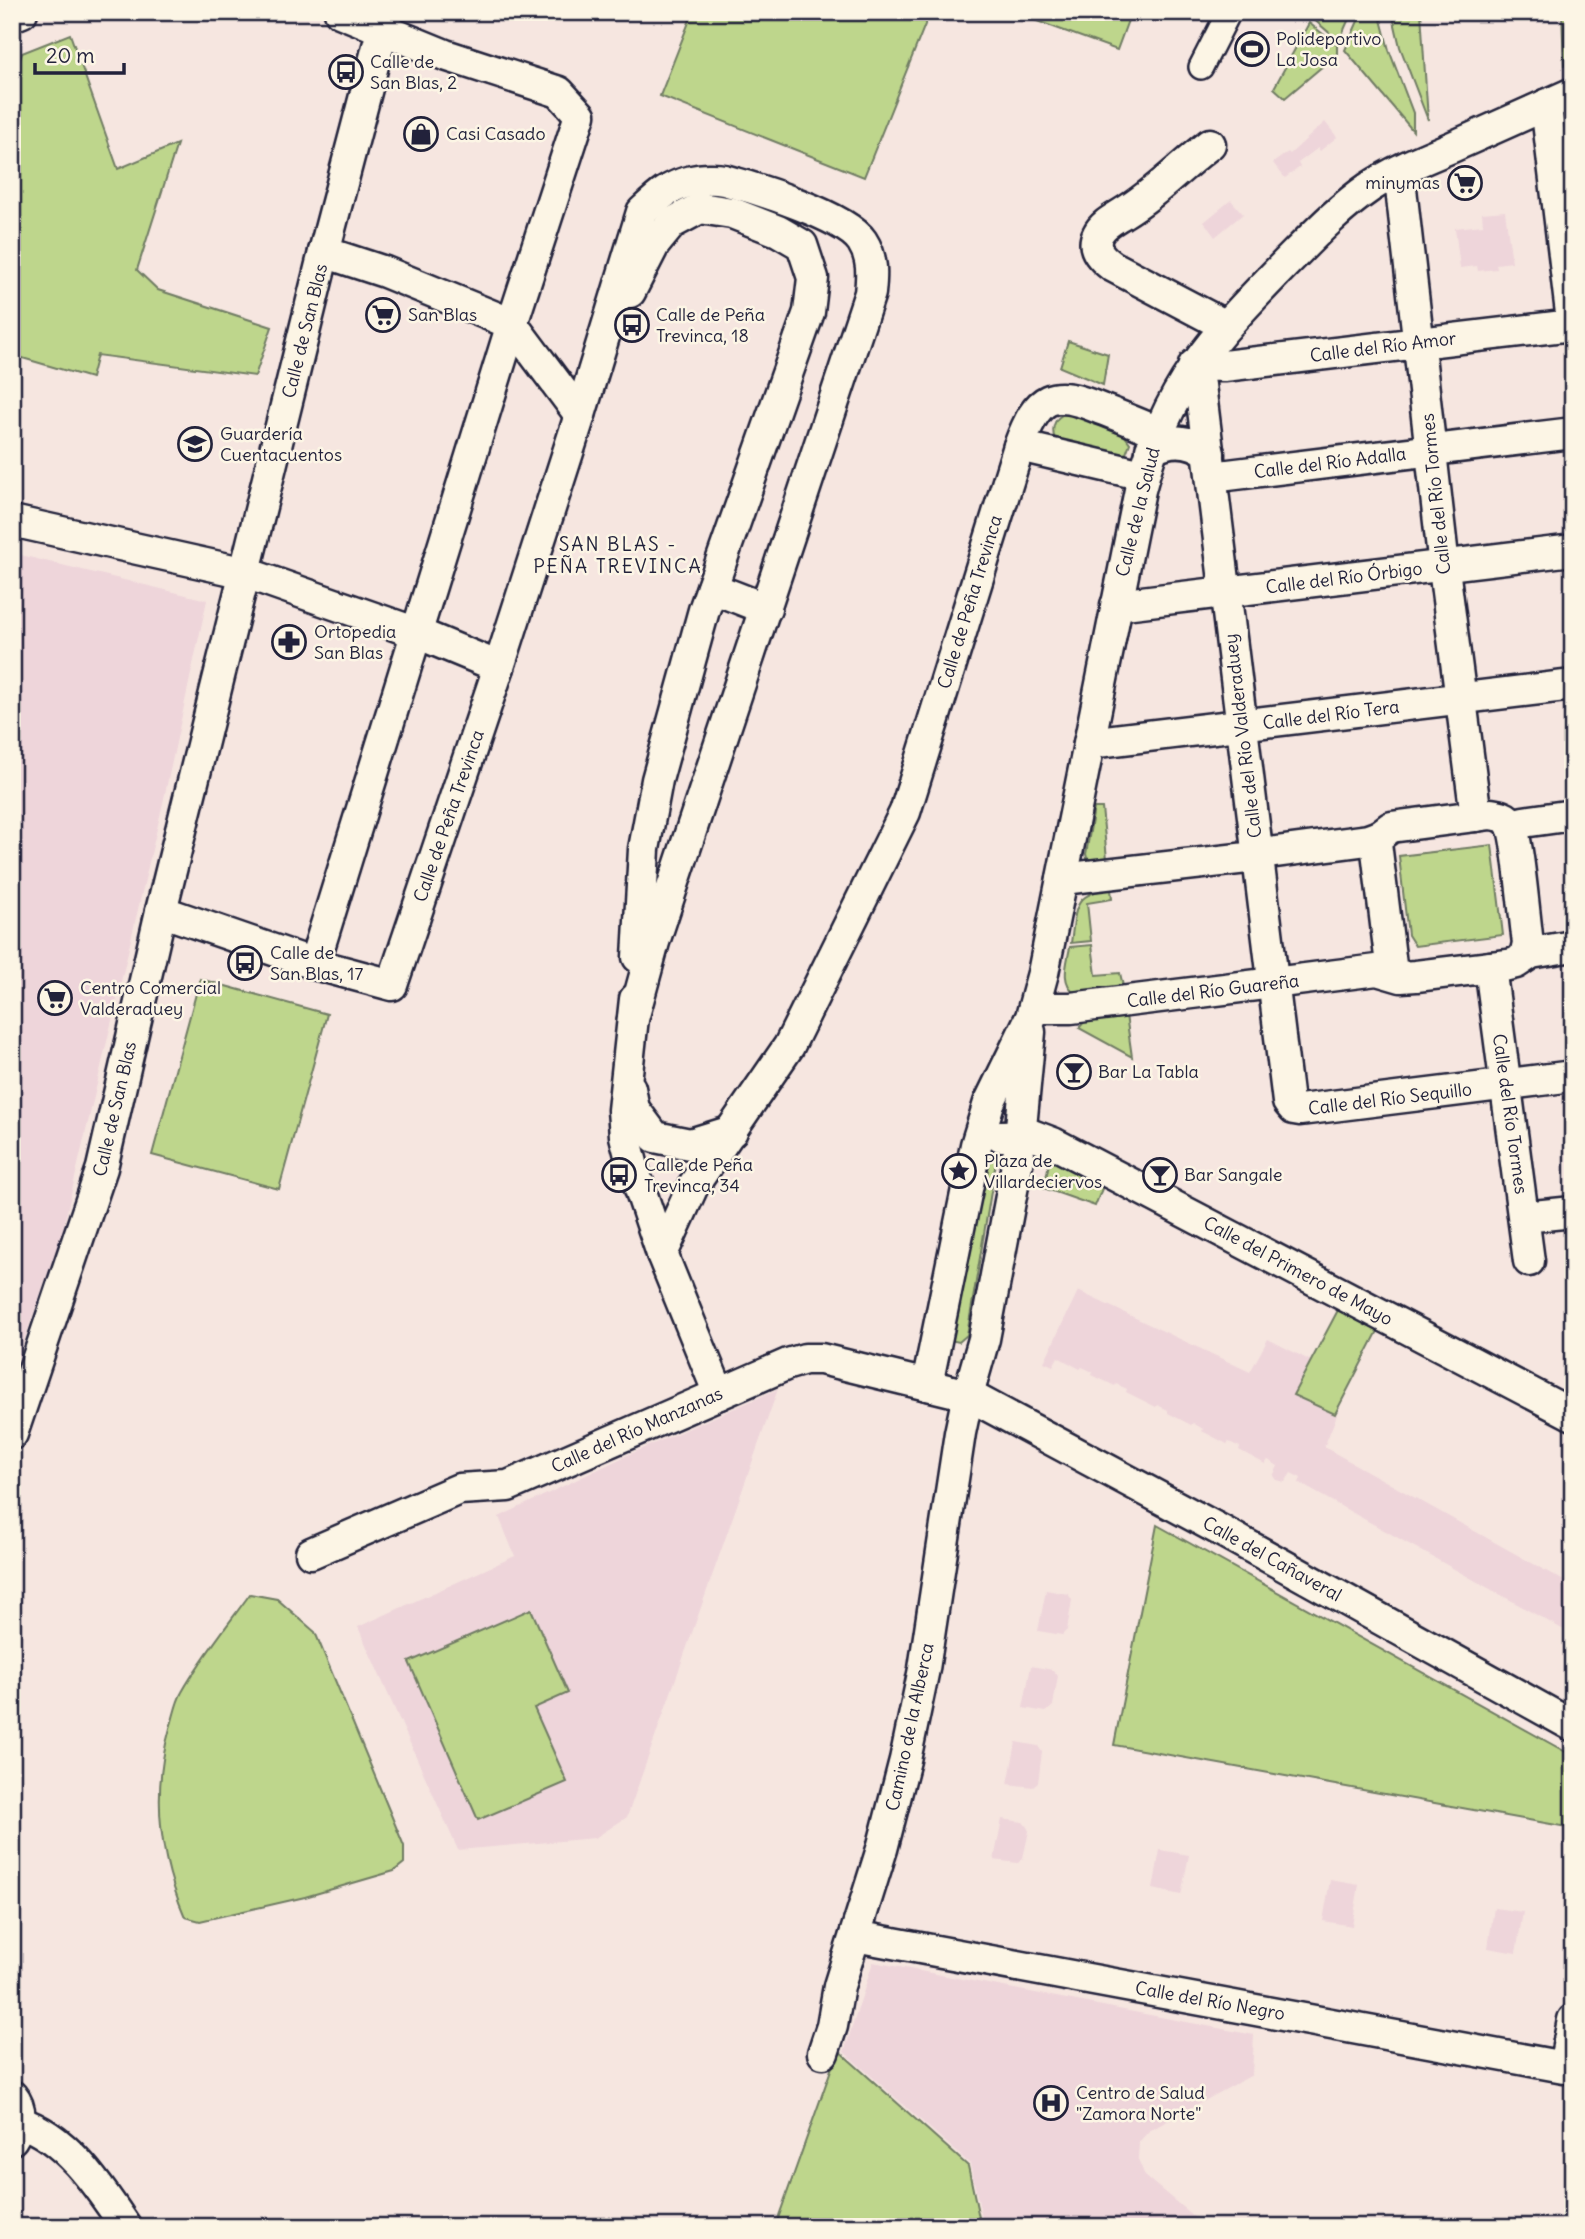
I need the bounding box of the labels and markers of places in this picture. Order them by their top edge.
place label: Polideportivo La Josa [1276,27,1381,71]
sports icon: Polideportivo La Josa [1233,30,1271,68]
place label: Calle de San Blas, 2 [370,50,457,94]
bus stop icon: Calle de San Blas, 2 [327,53,365,91]
shop icon: Casi Casado [402,115,440,153]
place label: Casi Casado [446,122,546,145]
supermarket icon: minymas [1446,164,1484,202]
place label: minymas [1365,171,1440,194]
supermarket icon: San Blas [364,296,402,334]
place label: San Blas [408,303,477,326]
place label: Calle de Peña Trevinca, 18 [656,303,765,347]
bus stop icon: Calle de Peña Trevinca, 18 [613,306,651,344]
place label: Guardería Cuentacuentos [220,422,342,466]
school or university icon: Guardería Cuentacuentos [176,425,214,463]
place label: Ortopedia San Blas [314,620,396,664]
pharmacy icon: Ortopedia San Blas [270,623,308,661]
place label: Calle de San Blas, 17 [270,941,363,985]
bus stop icon: Calle de San Blas, 17 [226,944,264,982]
place label: Centro Comercial Valderaduey [80,976,221,1020]
supermarket icon: Centro Comercial Valderaduey [36,979,74,1017]
bar icon: Bar La Tabla [1055,1053,1093,1091]
place label: Bar La Tabla [1098,1060,1199,1083]
place label: Plaza de Villardeciervos [984,1149,1102,1193]
place icon: Plaza de Villardeciervos [940,1152,978,1190]
place label: Calle de Peña Trevinca, 34 [644,1153,753,1197]
bus stop icon: Calle de Peña Trevinca, 34 [600,1156,638,1194]
bar icon: Bar Sangale [1141,1156,1179,1194]
place label: Bar Sangale [1184,1163,1282,1186]
place label: Centro de Salud "Zamora Norte" [1076,2081,1205,2125]
hospital icon: Centro de Salud "Zamora Norte" [1032,2084,1070,2122]

